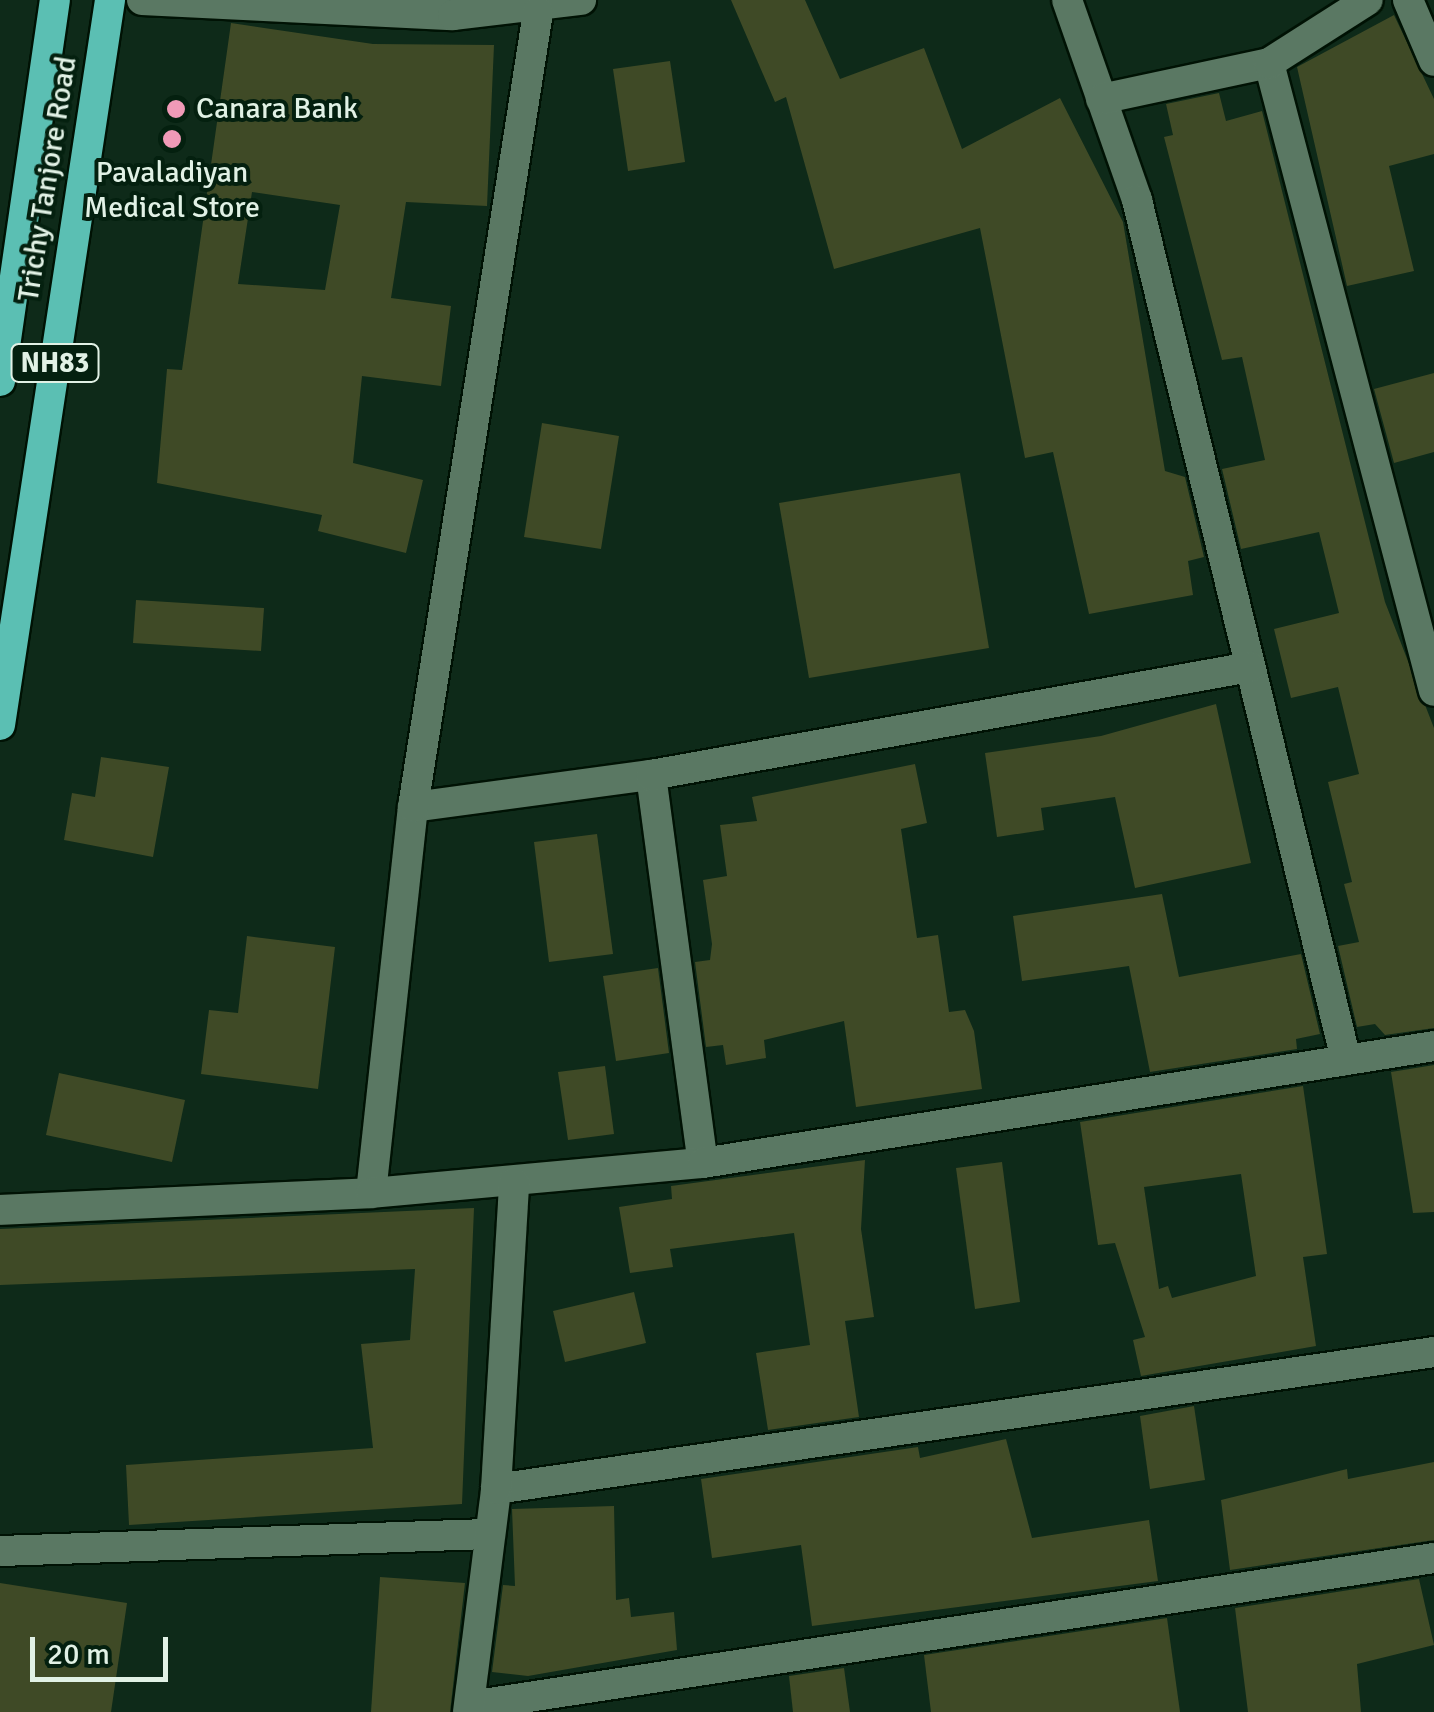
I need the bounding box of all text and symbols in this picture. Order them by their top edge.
street label: Trichy Tanjore Road [11,54,85,304]
place label: Canara Bank [196,91,358,127]
marker: Canara Bank [165,98,187,120]
marker: Pavaladiyan Medical Store [161,128,183,150]
place label: Pavaladiyan Medical Store [84,155,260,226]
road number: NH83 [10,340,100,386]
scale bar [35,1617,172,1679]
text: 20 m [47,1636,110,1673]

